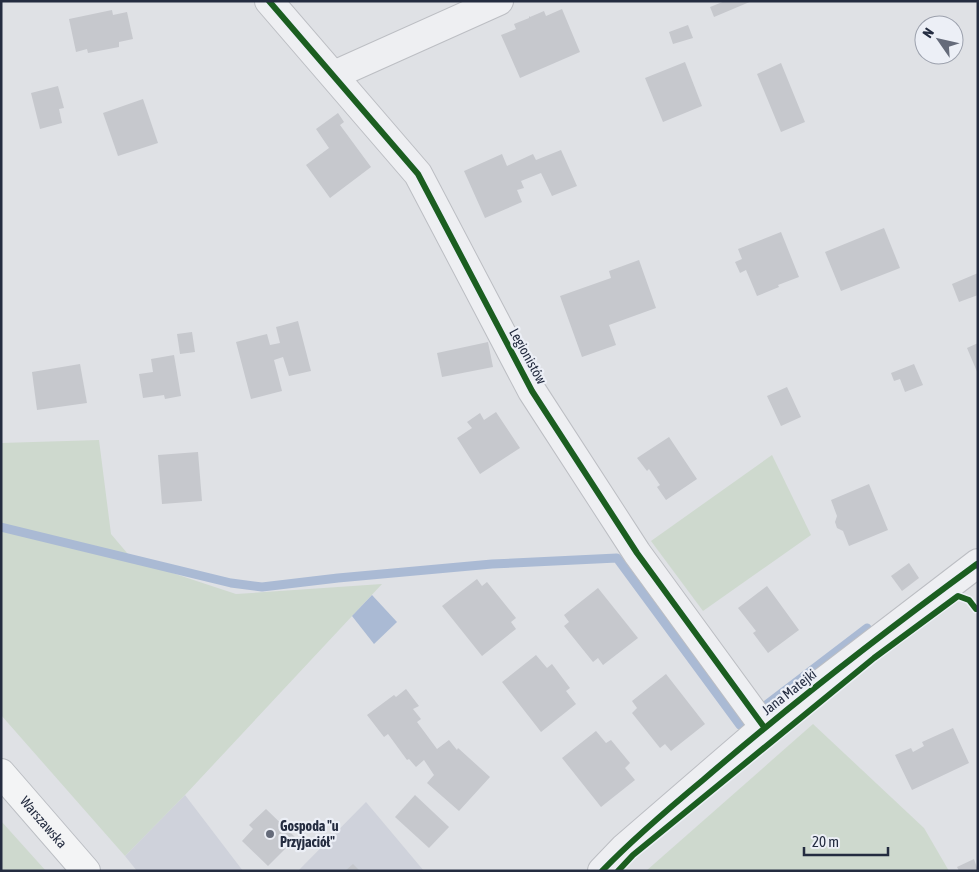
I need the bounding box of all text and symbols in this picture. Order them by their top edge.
north arrow [914,15,964,65]
text: N [919,25,937,41]
street label: Legionistów [506,325,550,387]
street label: Jana Matejki [759,666,819,718]
street label: Warszawska [17,793,70,851]
place label: Gospoda "u Przyjaciół" [280,818,339,850]
scale bar [804,824,888,856]
marker: Gospoda "u Przyjaciół" [264,828,276,840]
text: 20 m [812,833,839,850]

